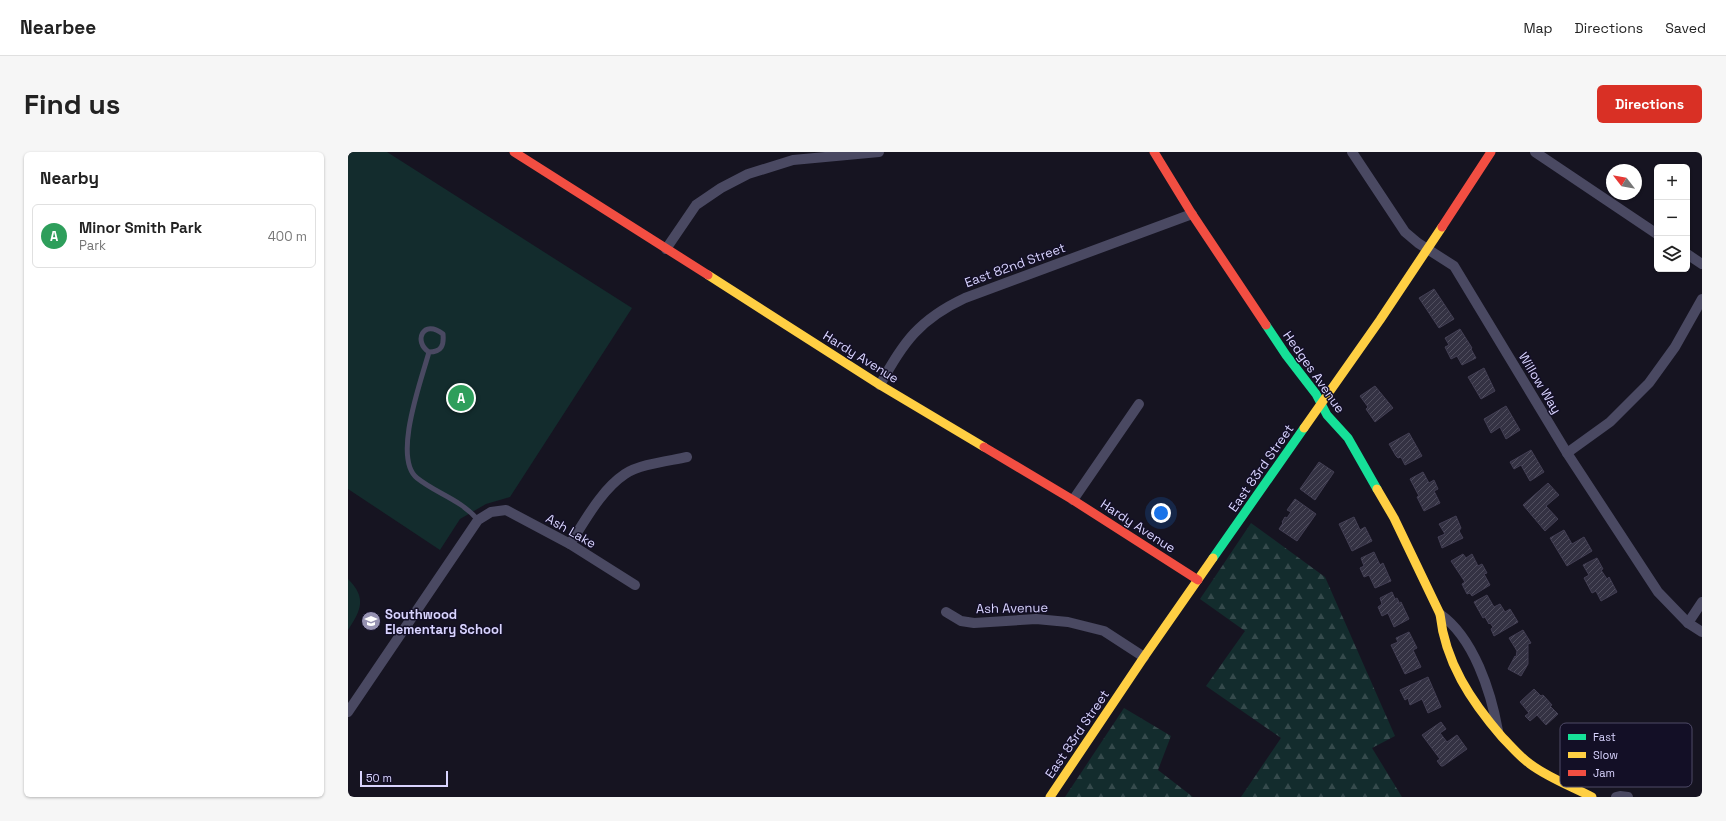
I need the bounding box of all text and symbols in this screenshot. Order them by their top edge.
text: Nearbee [20,15,96,40]
text: Map [1523,19,1553,37]
text: Directions [1575,19,1643,37]
text: Saved [1665,19,1706,37]
button: Directions [1597,85,1702,123]
text: Find us [24,86,121,122]
north arrow [1606,164,1642,200]
map controls [1654,164,1690,272]
button: + [1654,164,1690,200]
text: Nearby [40,167,99,189]
button: − [1654,200,1690,236]
text: Minor Smith Park [79,218,202,237]
text: A [50,228,58,245]
text: 400 m [268,228,307,245]
button: layers [1654,236,1690,272]
text: Park [79,237,106,254]
street label: East 82nd Street [962,239,1068,291]
street label: Hardy Avenue [820,327,902,387]
street label: Hedges Avenue [1279,328,1349,416]
street label: Willow Way [1515,349,1565,417]
pin: A [448,383,474,413]
street label: East 83rd Street [1225,421,1297,515]
street label: Hardy Avenue [1097,495,1179,557]
your location [1151,503,1171,523]
street label: Ash Lake [543,510,599,552]
street label: Ash Avenue [976,599,1048,617]
place label: Southwood Elementary School [385,606,502,638]
school or university icon: Southwood Elementary School [360,610,382,632]
street label: East 83rd Street [1041,687,1113,781]
legend [1560,723,1692,787]
text: Fast [1593,730,1616,744]
text: Slow [1593,748,1618,762]
text: Jam [1593,766,1615,780]
scale bar [360,769,448,788]
text: 50 m [366,771,392,785]

